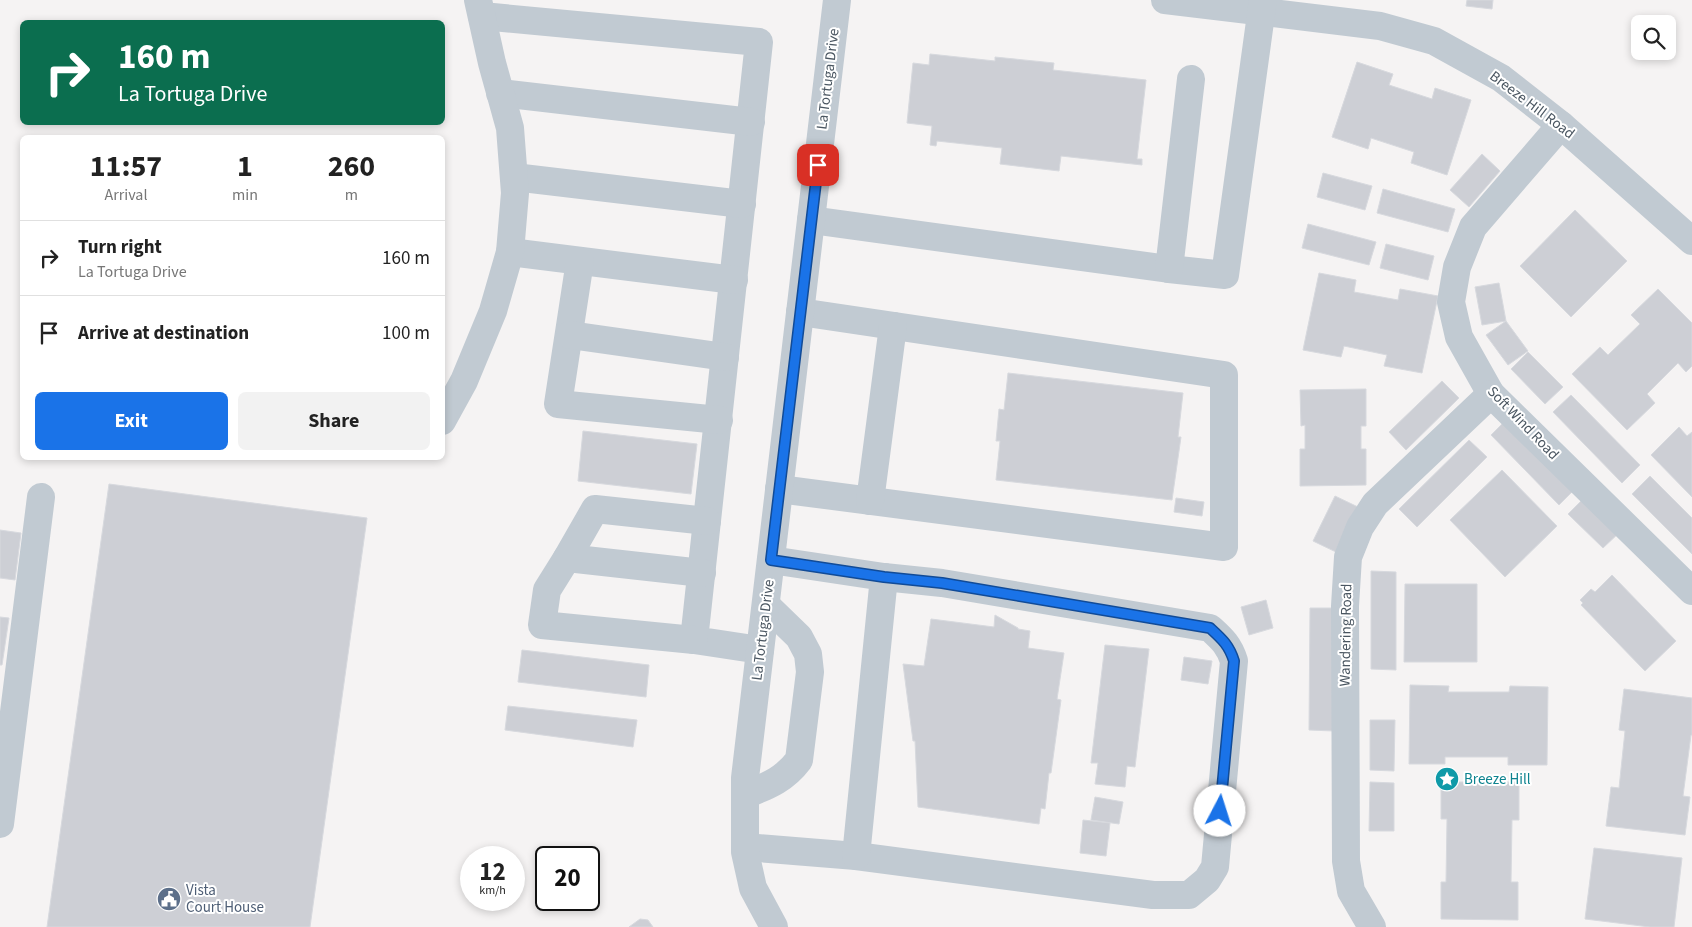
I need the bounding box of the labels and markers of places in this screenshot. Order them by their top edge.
pin [797,144,839,186]
place icon: Breeze Hill [1434,766,1460,792]
place label: Breeze Hill [1464,769,1531,790]
place label: Vista Court House [186,880,264,918]
public building icon: Vista Court House [156,886,182,912]

